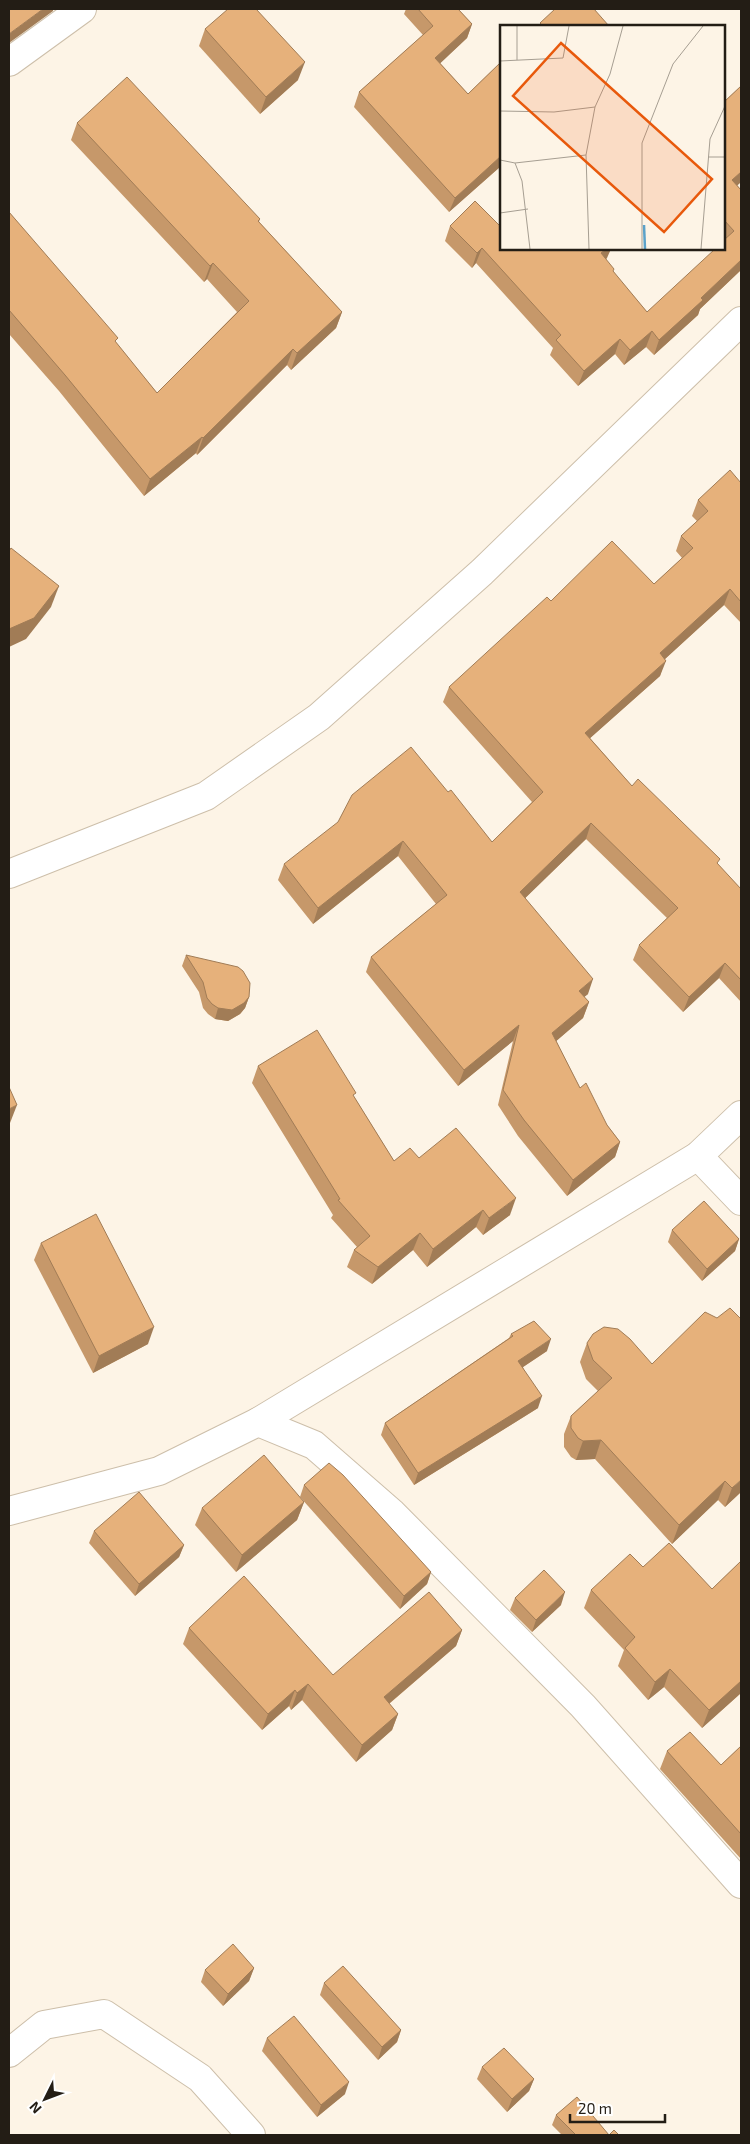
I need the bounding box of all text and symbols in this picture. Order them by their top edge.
inset map [500,25,725,250]
north arrow [20,2074,70,2124]
scale bar [570,2092,665,2124]
text: N [25,2099,45,2117]
text: 20 m [578,2099,612,2117]

